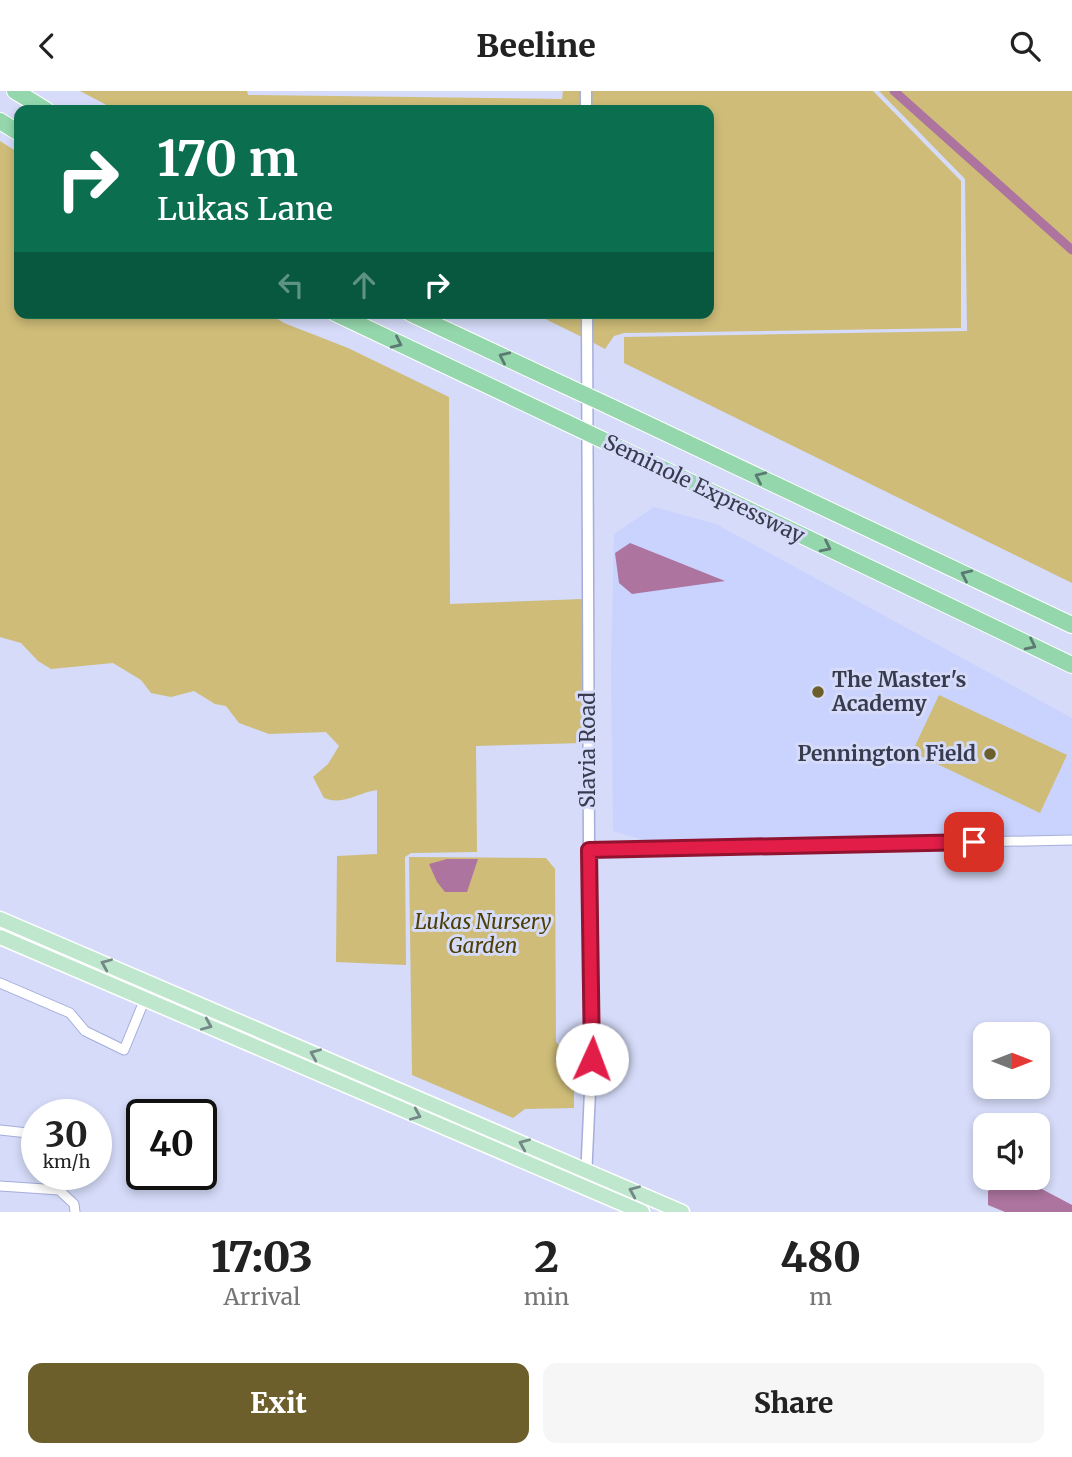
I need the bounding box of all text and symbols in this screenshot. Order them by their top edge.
text: Beeline [476,26,596,66]
icon: back [28,27,66,65]
icon: search [1006,27,1044,65]
text: 170 m [157,128,298,189]
icon: right [42,133,133,224]
text: Lukas Lane [157,189,333,229]
icon: left [272,266,310,304]
icon: ahead [345,266,383,304]
icon: right [418,266,456,304]
one-way arrow [390,335,402,349]
one-way arrow [499,351,511,365]
street label: Seminole Expressway [599,428,810,549]
one-way arrow [755,472,767,486]
one-way arrow [819,539,831,553]
one-way arrow [961,569,973,583]
one-way arrow [1024,637,1036,651]
place label: The Master's Academy [831,666,966,717]
marker: The Master's Academy [810,684,826,700]
street label: Slavia Road [574,692,601,808]
place label: Pennington Field [797,740,976,767]
marker: Pennington Field [982,746,998,762]
pin [944,812,1004,872]
icon: arrive [955,823,993,861]
park label: Lukas Nursery Garden [414,908,552,959]
one-way arrow [101,958,113,972]
one-way arrow [200,1017,213,1031]
position arrow [555,1022,629,1096]
north arrow [973,1022,1050,1099]
map controls [973,1022,1050,1190]
one-way arrow [310,1048,322,1062]
speed limit sign: 40 [126,1099,217,1190]
one-way arrow [409,1107,422,1121]
text: 30 [45,1113,88,1157]
button: sound [973,1113,1050,1190]
one-way arrow [519,1138,531,1152]
text: km/h [43,1150,90,1173]
one-way arrow [629,1186,641,1200]
text: 17:03 [211,1231,313,1283]
text: 2 [534,1231,559,1283]
text: 480 [780,1231,861,1283]
text: Arrival [223,1282,300,1311]
text: min [524,1282,569,1311]
text: m [809,1282,832,1311]
button: Exit [28,1363,529,1443]
button: Share [543,1363,1044,1443]

